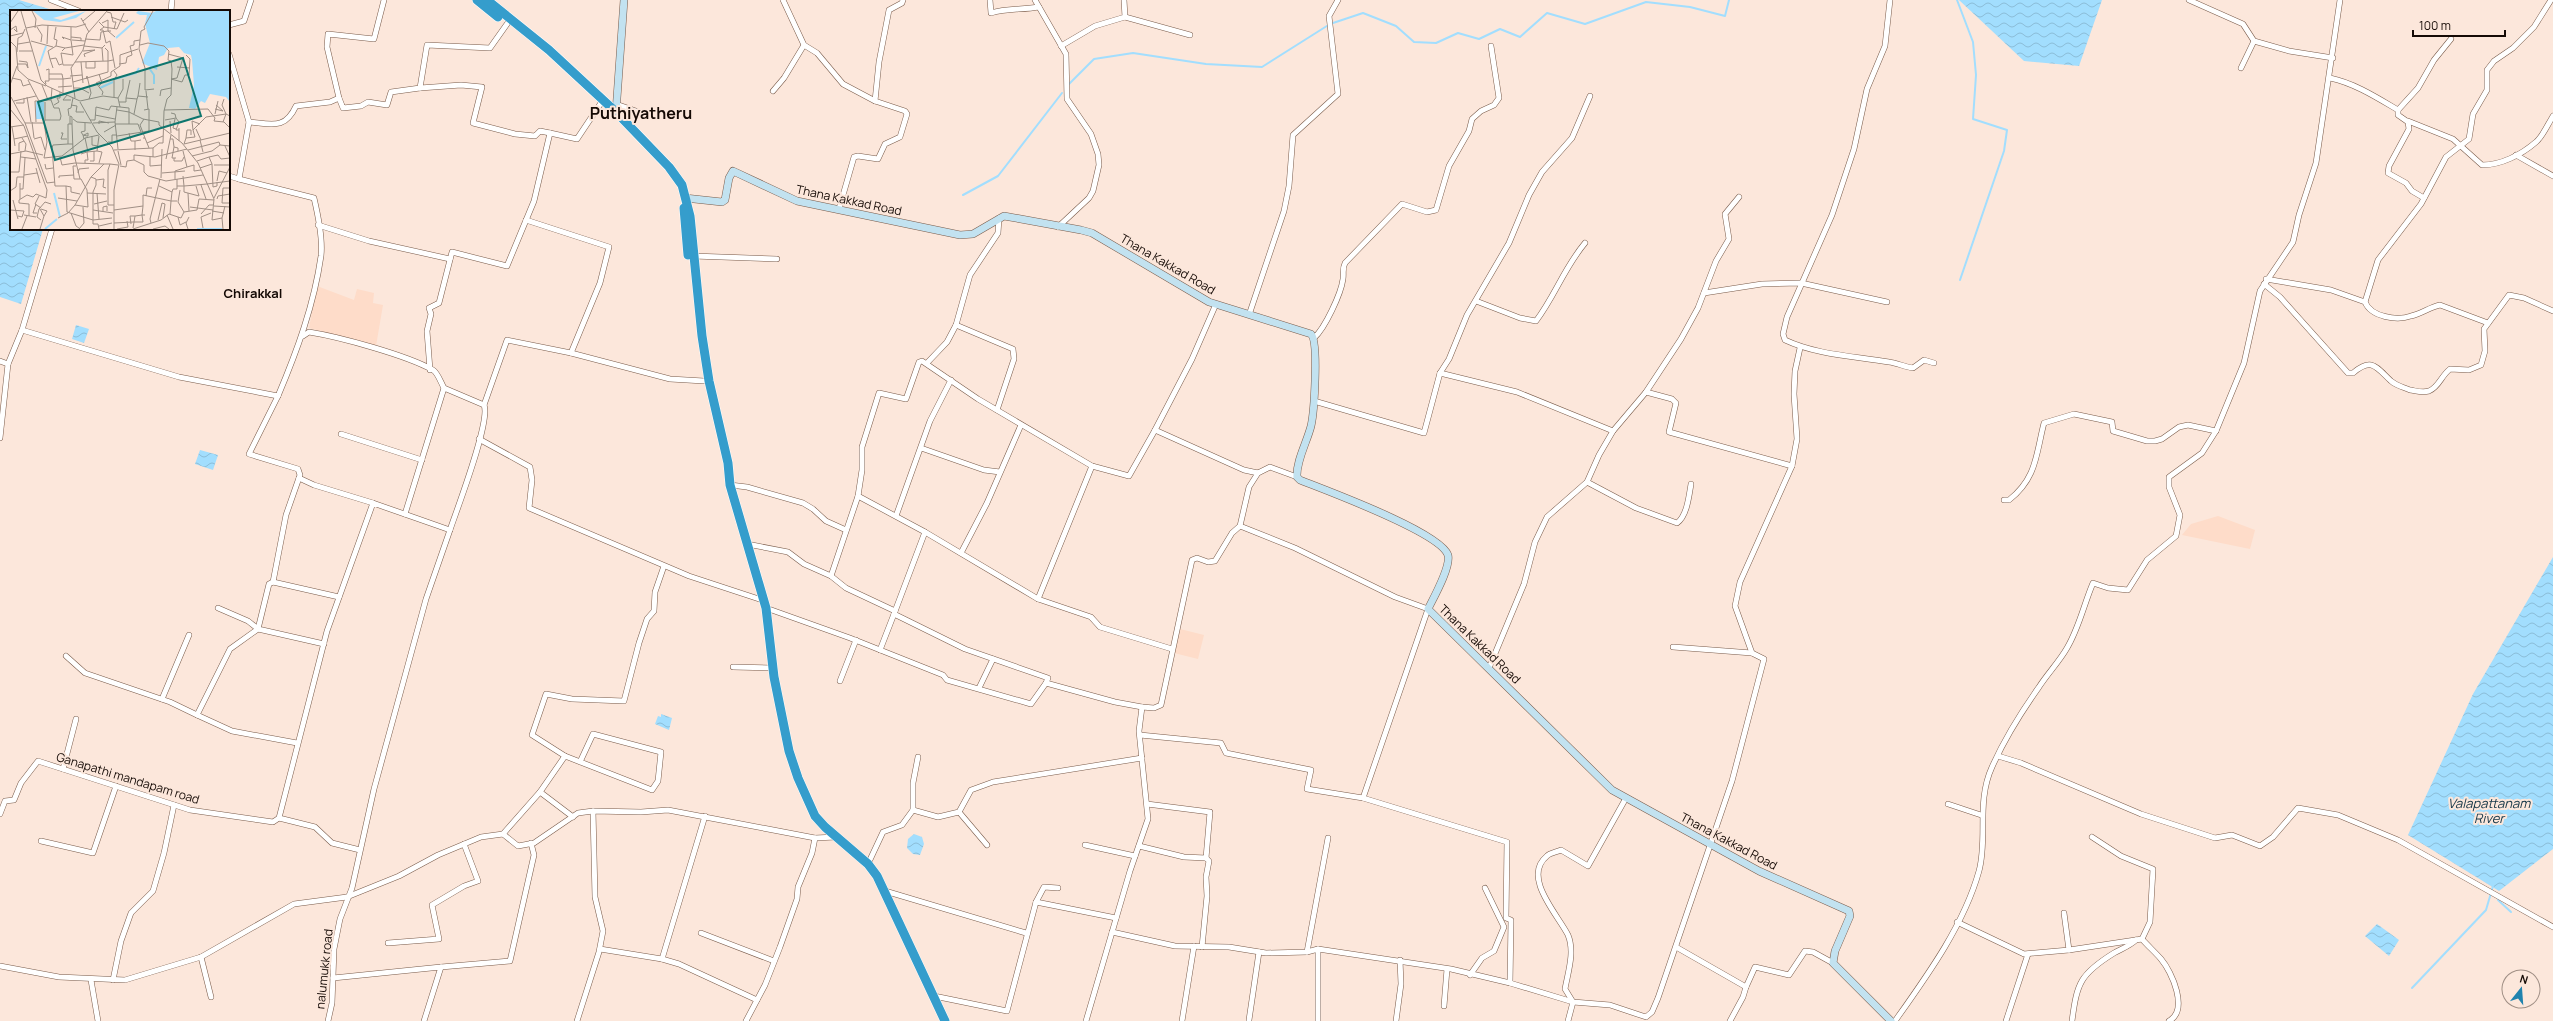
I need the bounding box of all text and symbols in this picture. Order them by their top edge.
inset map [10,10,230,230]
scale bar [2413,12,2505,38]
text: 100 m [2419,17,2451,34]
district label: Puthiyatheru [590,102,692,124]
street label: Thana Kakkad Road [795,181,903,219]
street label: Thana Kakkad Road [1117,230,1219,298]
district label: Chirakkal [223,284,283,302]
street label: Thana Kakkad Road [1435,601,1525,687]
street label: Ganapathi mandapam road [54,748,202,808]
water label: Valapattanam River [2448,794,2531,827]
street label: Thana Kakkad Road [1678,808,1780,874]
street label: nalumukk road [311,928,337,1010]
north arrow [2501,969,2541,1009]
text: N [2518,971,2530,987]

